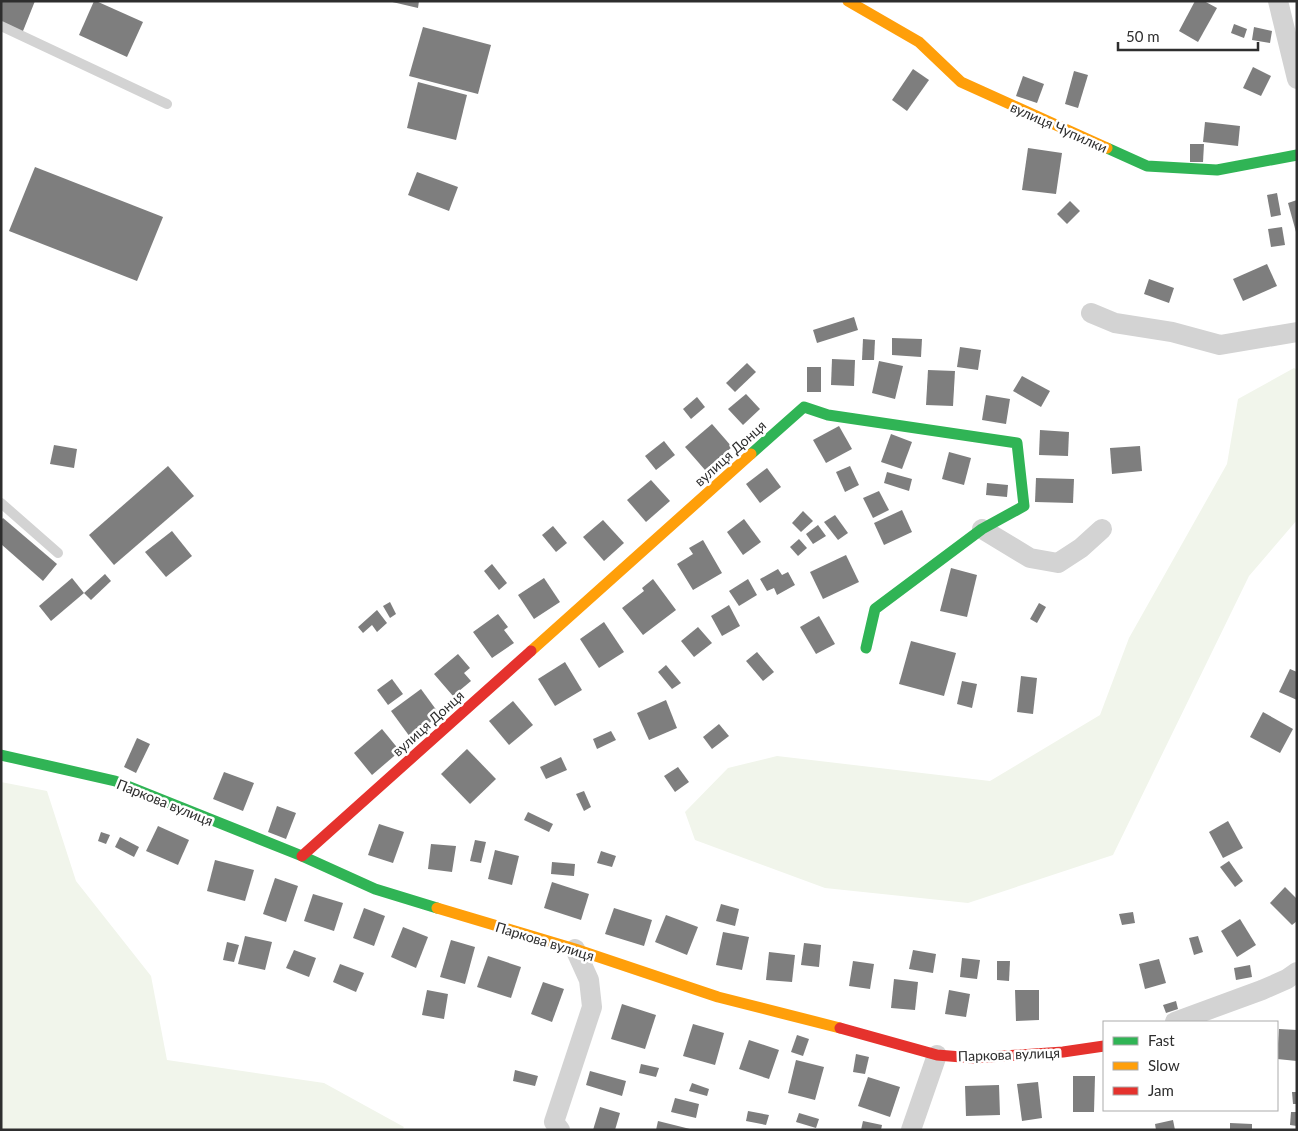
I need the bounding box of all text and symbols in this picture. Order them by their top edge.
scale bar [1118,20,1258,52]
text: 50 m [1126,27,1160,45]
street label: вулиця Чупилки [1008,98,1110,156]
street label: вулиця Донця [691,416,769,490]
street label: вулиця Донця [389,686,467,760]
street label: Паркова вулиця [114,775,216,829]
street label: Паркова вулиця [494,918,596,964]
legend [1103,1021,1278,1111]
text: Fast [1148,1031,1175,1049]
street label: Паркова вулиця [958,1044,1060,1064]
text: Slow [1148,1056,1180,1074]
text: Jam [1148,1081,1174,1099]

